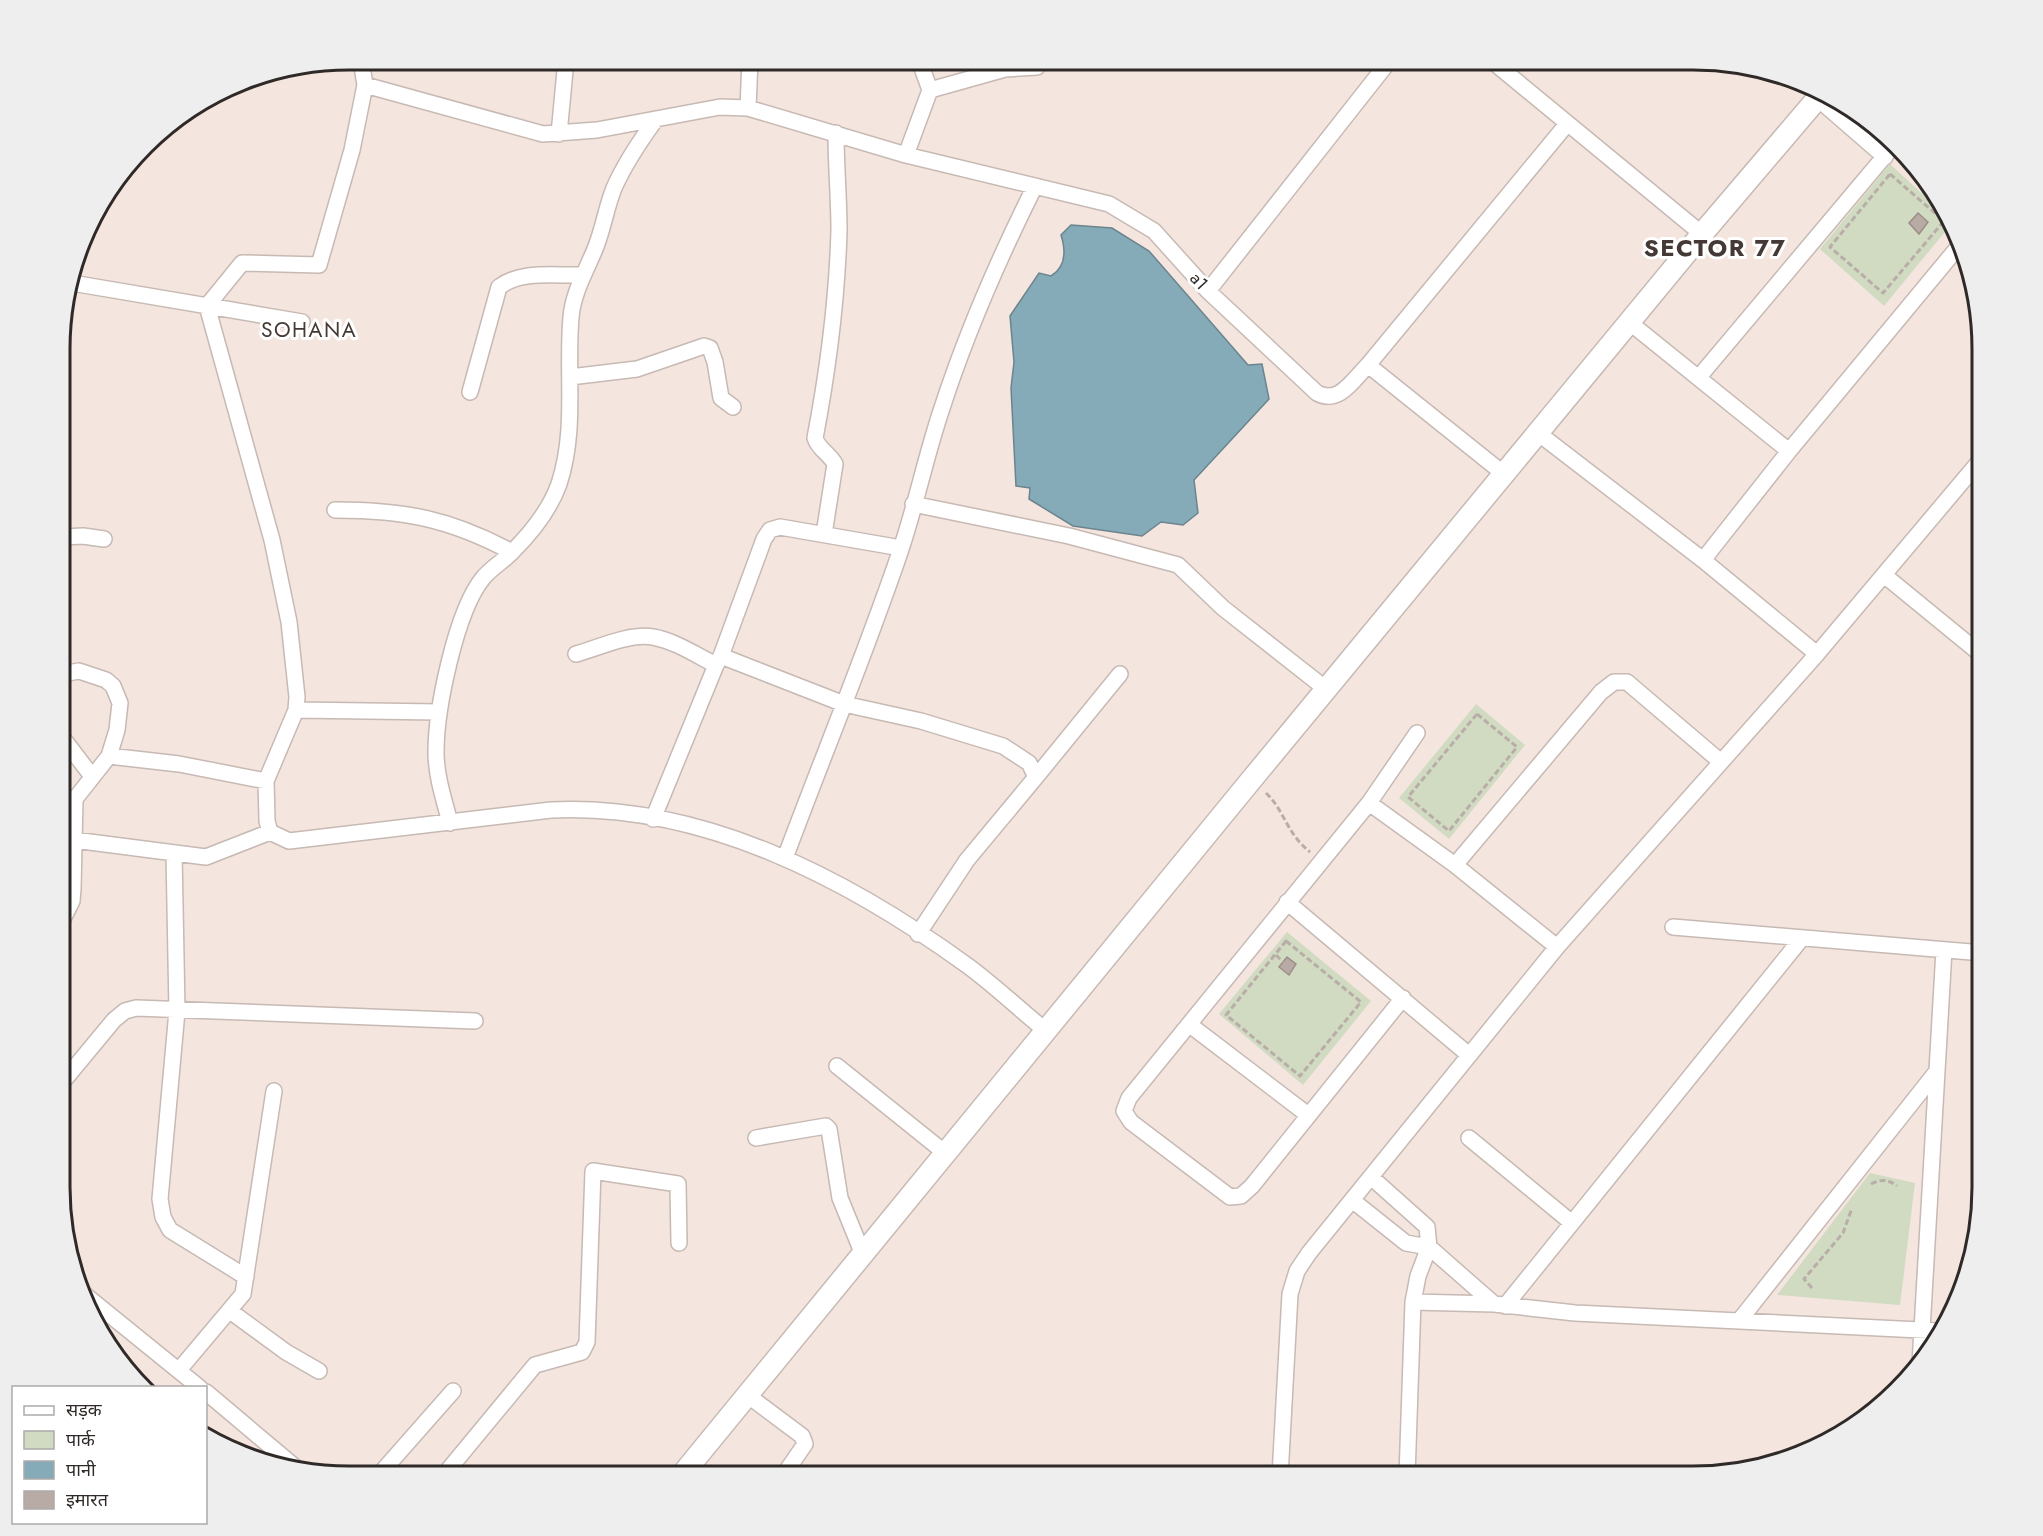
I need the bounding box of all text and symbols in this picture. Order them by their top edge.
district label: SECTOR 77 [1644,230,1786,265]
street label: a1 [1184,266,1214,296]
district label: SOHANA [261,315,357,345]
legend [12,1386,207,1524]
text: सड़क [66,1397,103,1423]
text: पार्क [66,1427,96,1453]
text: पानी [66,1457,96,1483]
text: इमारत [66,1487,109,1513]

